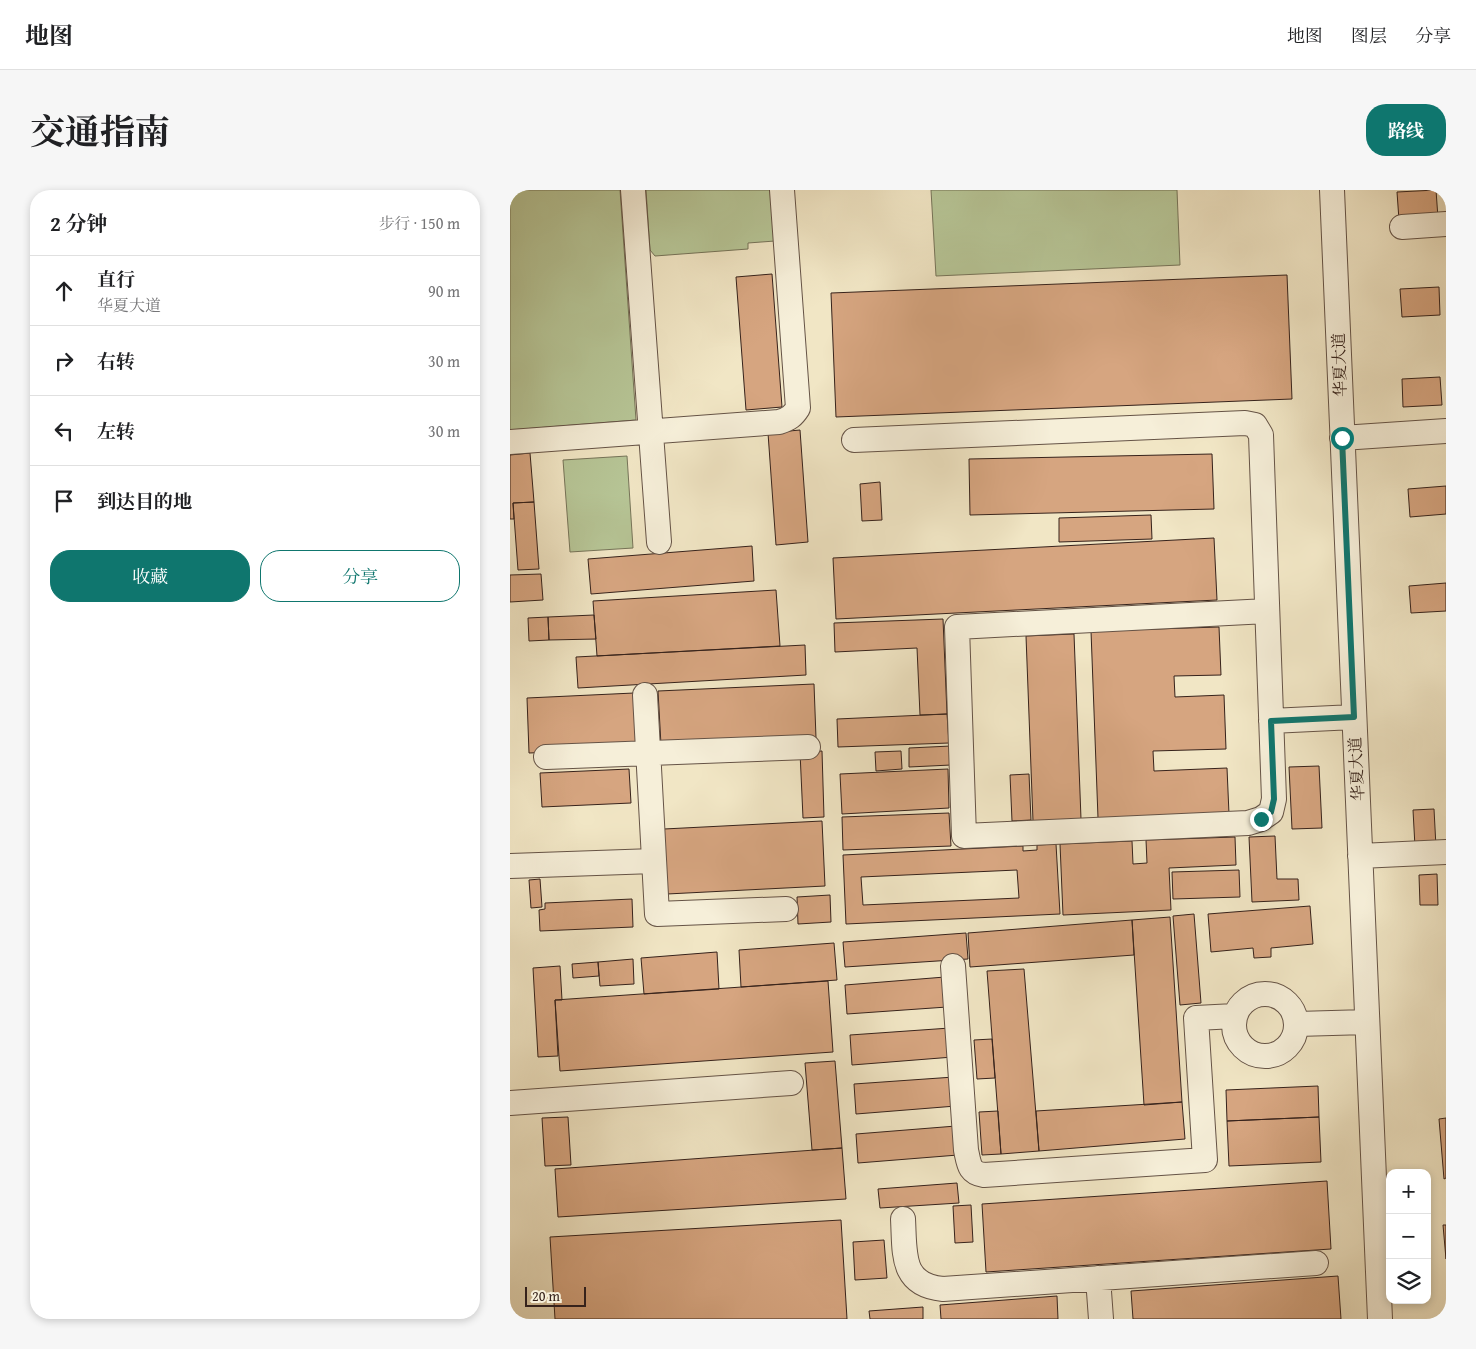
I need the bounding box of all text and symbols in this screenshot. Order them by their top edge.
text: 地图 [25,18,73,53]
text: 地图 [1287,22,1323,49]
text: 图层 [1351,22,1387,49]
text: 分享 [1415,22,1451,49]
button: 路线 [1366,104,1446,156]
text: 交通指南 [30,106,170,157]
text: 2 分钟 [50,208,108,239]
text: 步行 · 150 m [379,211,460,235]
text: 直行 [97,265,135,293]
icon: ahead [50,277,78,305]
text: 90 m [428,279,460,303]
text: 华夏大道 [97,293,161,317]
street label: 华夏大道 [1326,333,1352,397]
icon: right [50,347,78,375]
text: 右转 [97,347,135,375]
text: 30 m [428,349,460,373]
icon: left [50,417,78,445]
text: 左转 [97,417,135,445]
text: 30 m [428,419,460,443]
route start [1331,427,1354,450]
icon: arrive [50,487,78,515]
text: 到达目的地 [97,487,192,515]
button: 收藏 [50,550,250,602]
button: 分享 [260,550,460,602]
street label: 华夏大道 [1342,736,1370,802]
route end [1250,808,1273,831]
map controls [1386,1169,1431,1304]
button: + [1386,1169,1431,1214]
button: − [1386,1214,1431,1259]
button: layers [1386,1259,1431,1304]
scale bar [525,1284,586,1307]
text: 20 m [532,1286,560,1306]

